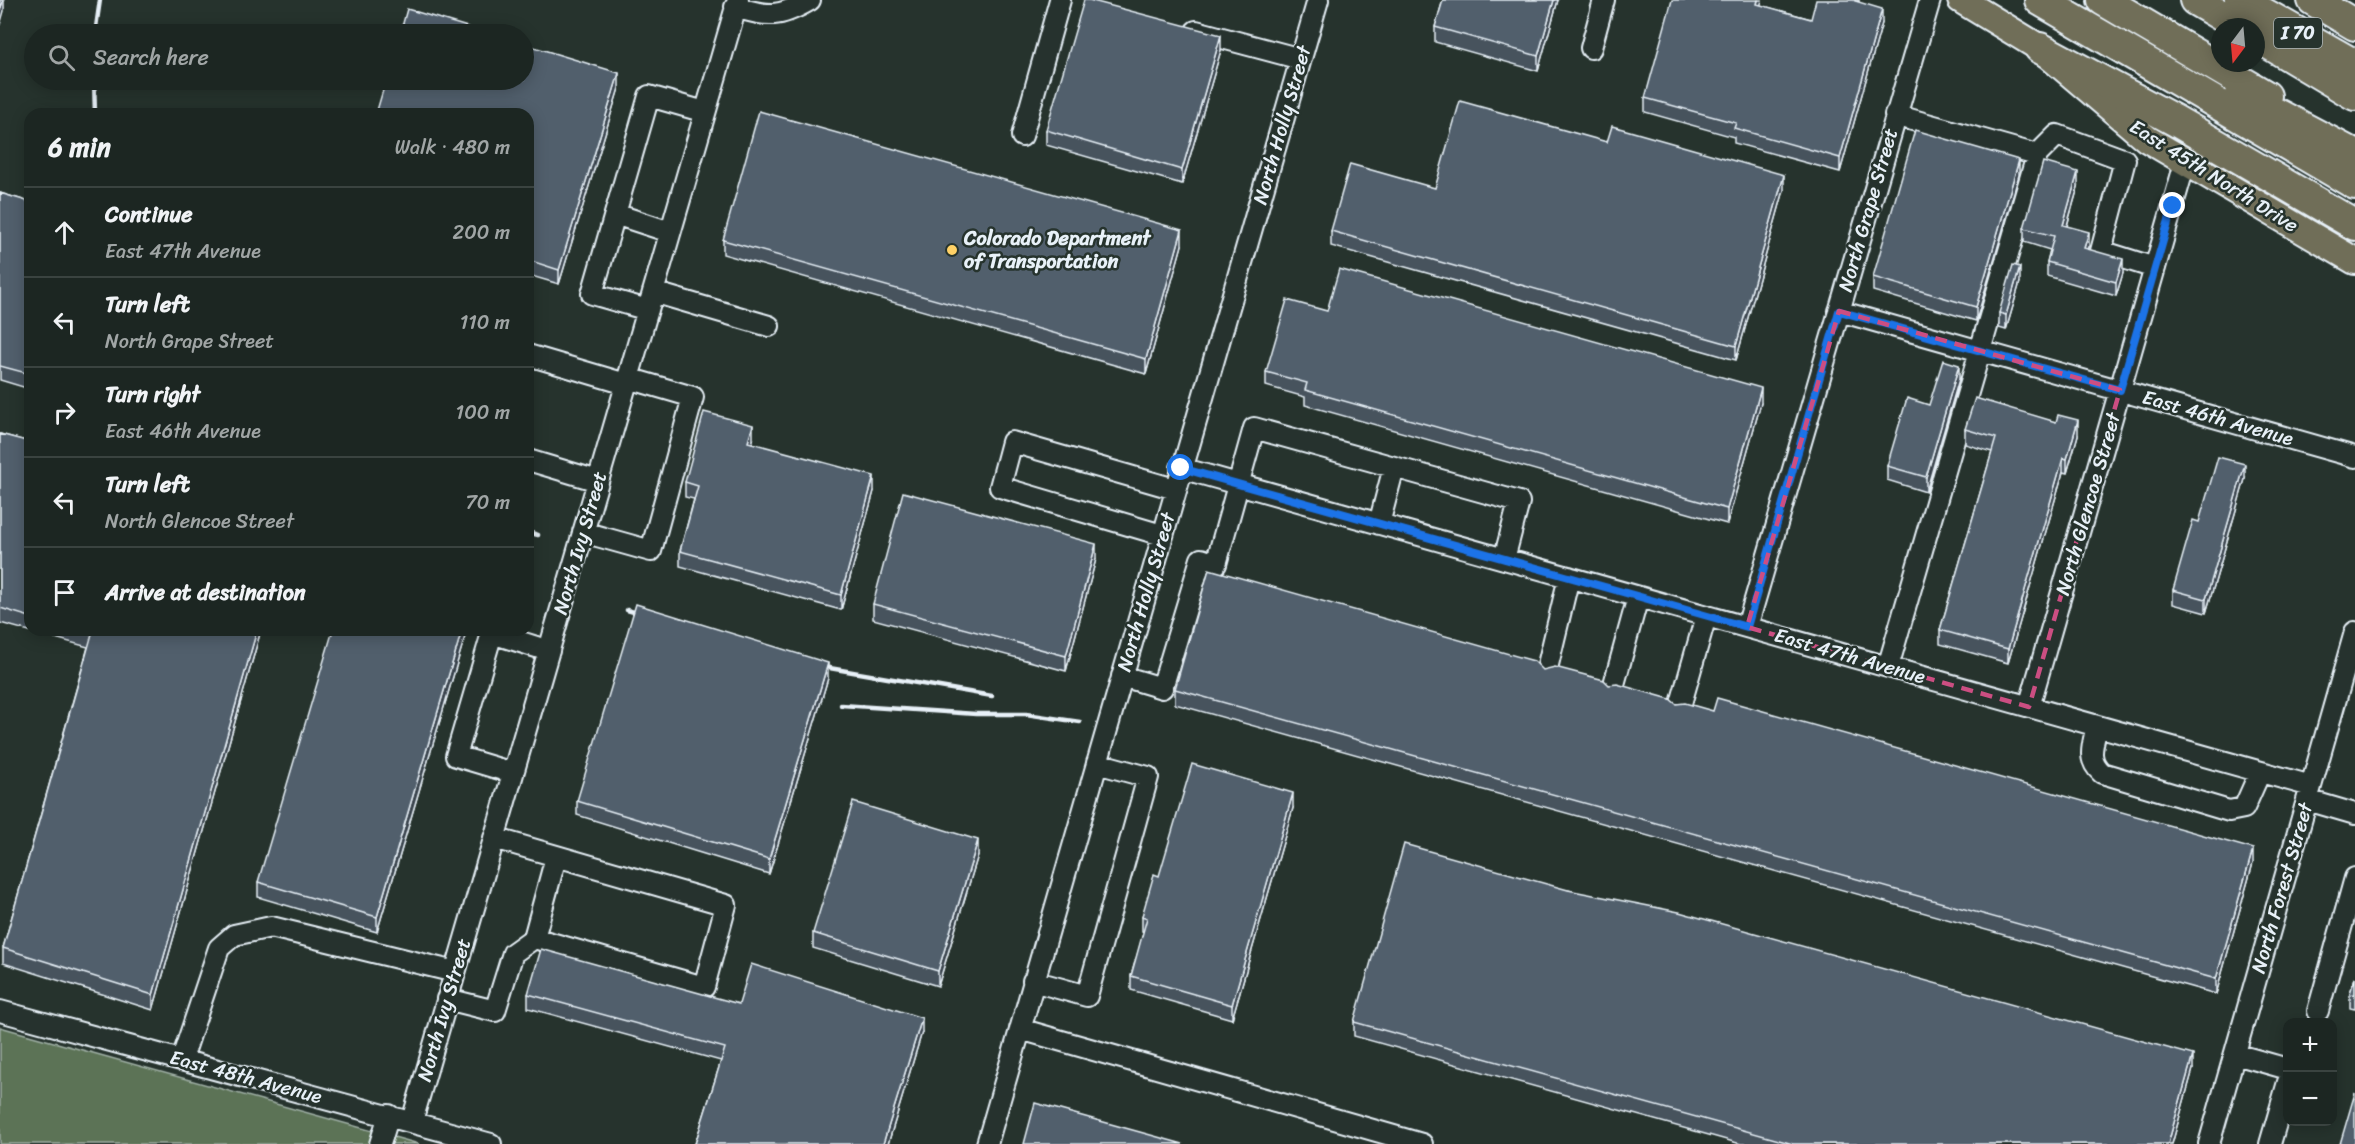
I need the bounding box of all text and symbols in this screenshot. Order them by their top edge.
north arrow [2211,18,2265,72]
road number: I 70 [2274,18,2322,48]
search box [24,24,534,90]
text: Search here [93,38,209,77]
street label: North Holly Street [1243,40,1322,209]
icon: search [45,41,78,74]
street label: East 45th North Drive [2122,110,2306,242]
text: 6 min [48,124,111,170]
street label: North Grape Street [1828,124,1908,296]
text: Walk · 480 m [395,130,510,165]
route end [2159,192,2185,218]
text: Continue [105,195,193,234]
text: 200 m [453,215,510,250]
icon: ahead [48,216,81,249]
place label: Colorado Department of Transportation [963,221,1152,279]
text: East 47th Avenue [105,234,261,269]
marker: Colorado Department of Transportation [945,243,959,257]
text: Turn left [105,285,190,324]
text: 110 m [460,305,510,340]
icon: left [48,306,81,339]
text: North Grape Street [105,324,274,359]
text: Turn right [105,375,200,414]
street label: East 46th Avenue [2138,380,2298,456]
text: 100 m [456,395,510,430]
icon: right [48,396,81,429]
street label: North Glencoe Street [2045,407,2131,600]
text: East 46th Avenue [105,414,261,449]
route start [1167,454,1193,480]
text: Turn left [105,465,190,504]
street label: North Ivy Street [543,467,617,619]
text: 70 m [465,485,510,520]
icon: left [48,486,81,519]
text: North Glencoe Street [105,504,294,539]
street label: North Holly Street [1107,507,1186,676]
text: Arrive at destination [105,573,306,612]
icon: arrive [48,576,81,609]
street label: East 47th Avenue [1770,618,1930,694]
street label: North Forest Street [2241,798,2323,977]
street label: North Ivy Street [407,934,481,1086]
map controls [2283,1018,2337,1126]
button: + [2283,1018,2337,1072]
street label: East 48th Avenue [166,1040,326,1114]
button: − [2283,1072,2337,1126]

